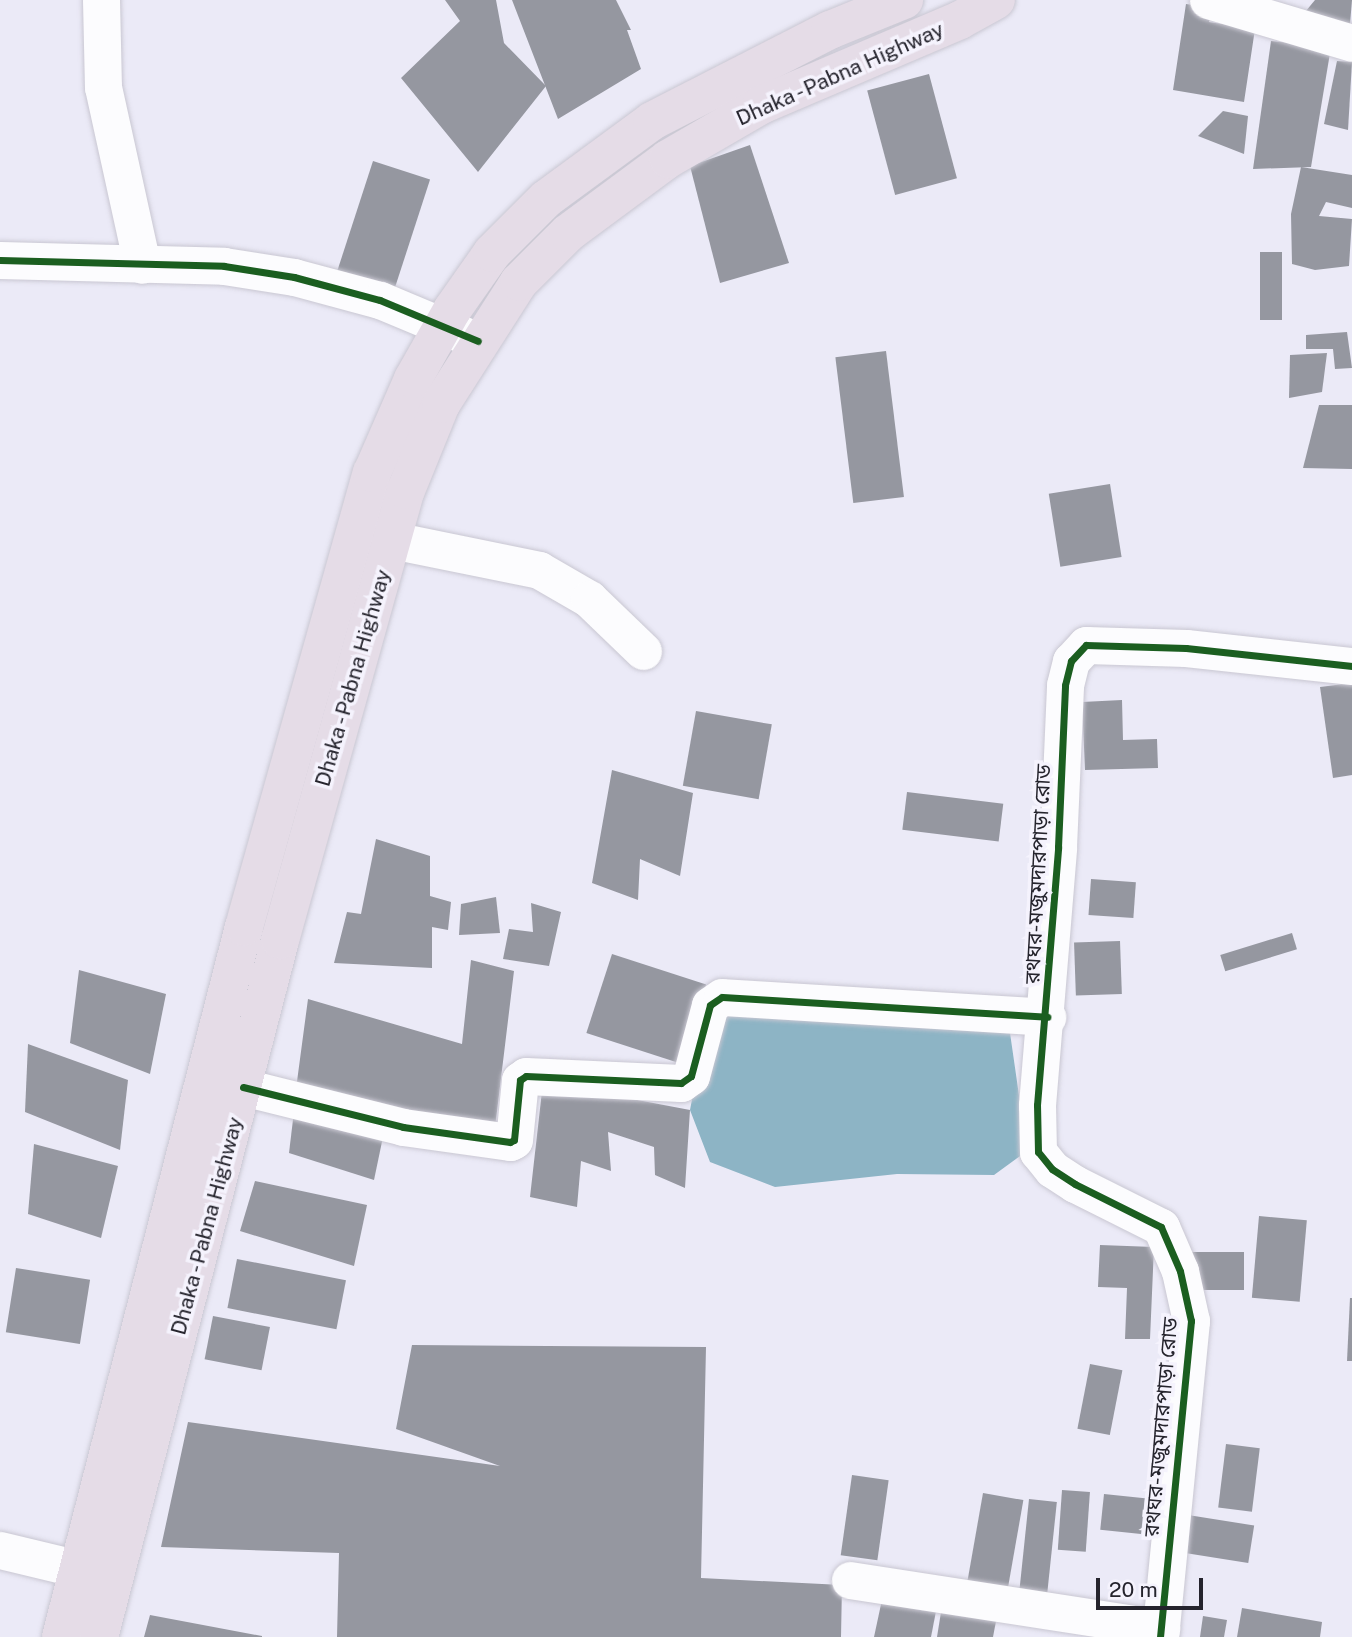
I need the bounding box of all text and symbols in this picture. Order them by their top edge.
street label: Dhaka - Pabna Highway [730,16,950,132]
street label: Dhaka - Pabna Highway [309,564,397,792]
street label: রথঘর-মজুমদারপাড়া রোড [1020,764,1056,984]
street label: Dhaka - Pabna Highway [165,1112,249,1340]
street label: রথঘর-মজুমদারপাড়া রোড [1139,1316,1183,1538]
scale bar [1100,1564,1207,1608]
text: 20 m [1109,1577,1158,1602]

